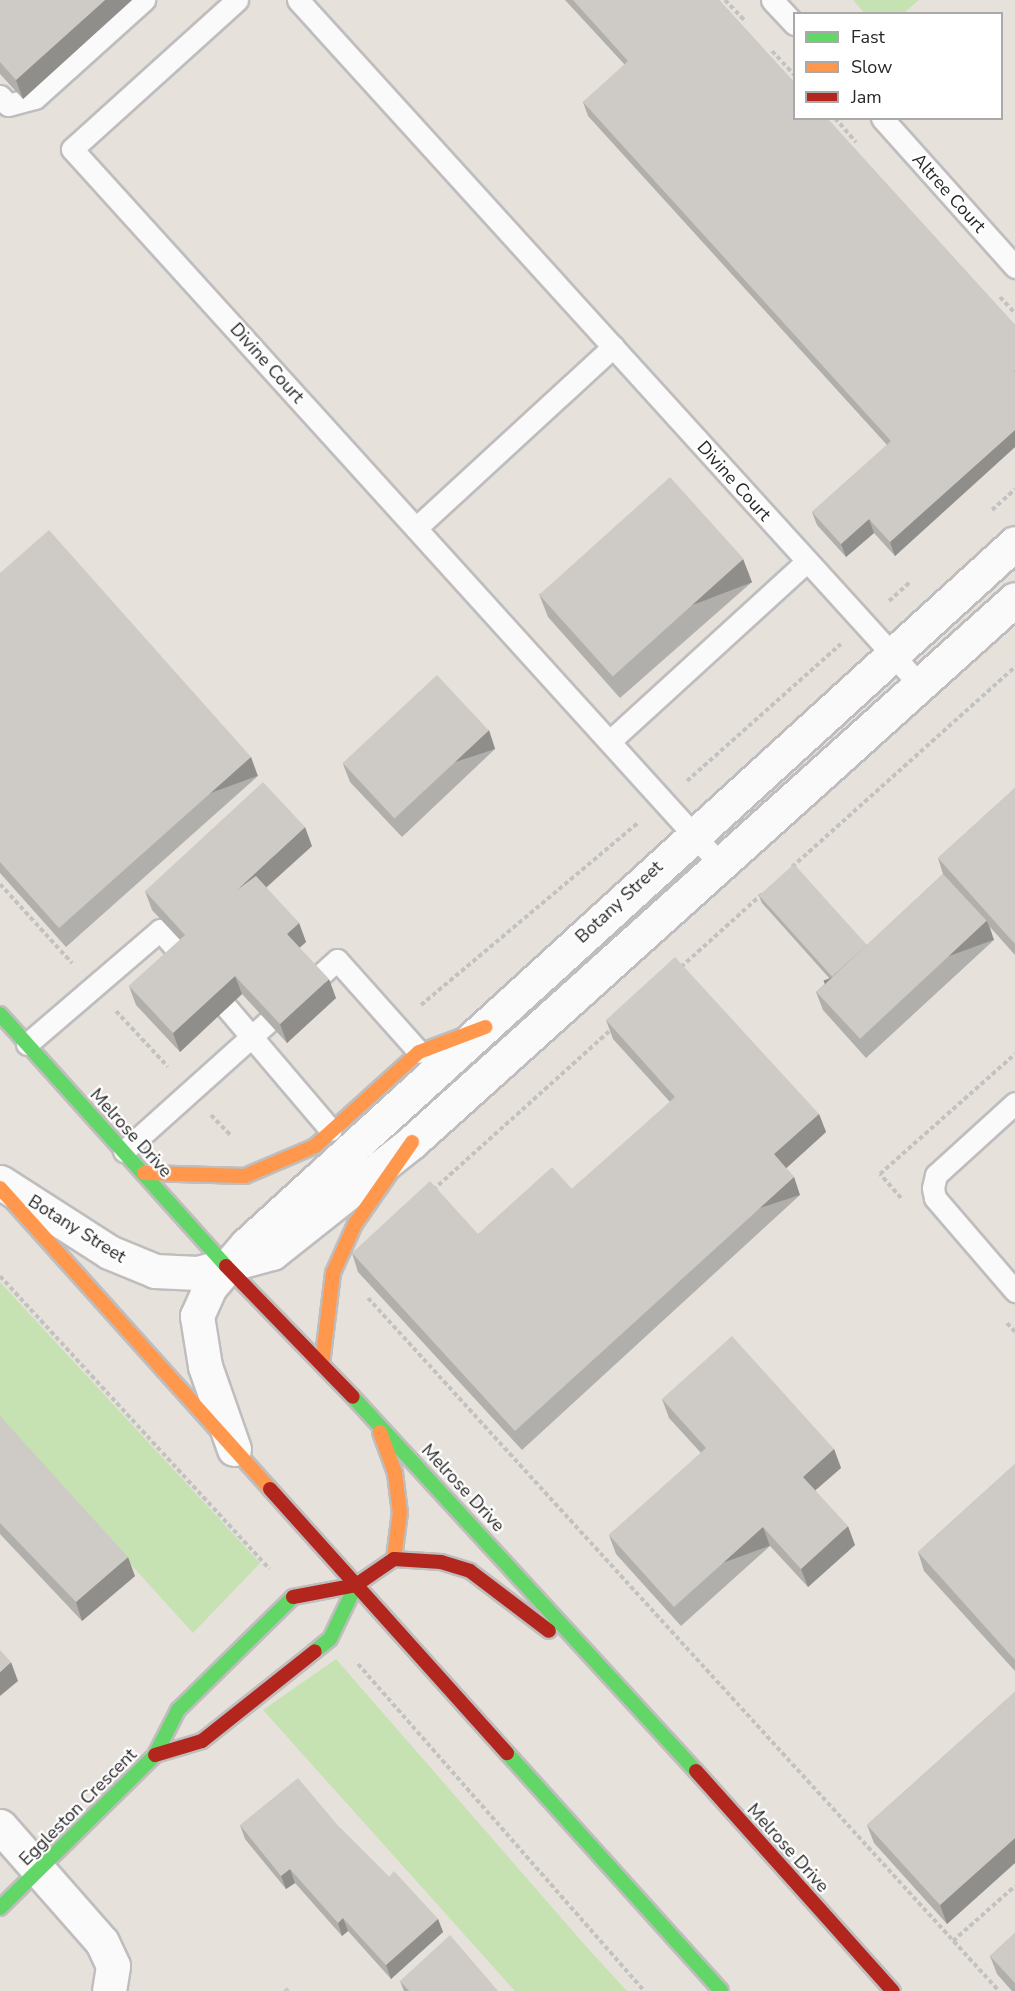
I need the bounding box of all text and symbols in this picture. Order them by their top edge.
legend [793,12,1003,120]
text: Fast [851,25,885,49]
text: Slow [851,55,892,79]
text: Jam [851,85,882,109]
street label: Altree Court [908,149,990,237]
street label: Divine Court [225,319,309,407]
street label: Divine Court [692,437,776,525]
street label: Botany Street [571,856,667,948]
street label: Melrose Drive [85,1084,177,1182]
street label: Botany Street [24,1190,130,1268]
street label: Melrose Drive [417,1440,509,1536]
street label: Eggleston Crescent [15,1744,141,1870]
street label: Melrose Drive [742,1799,834,1897]

